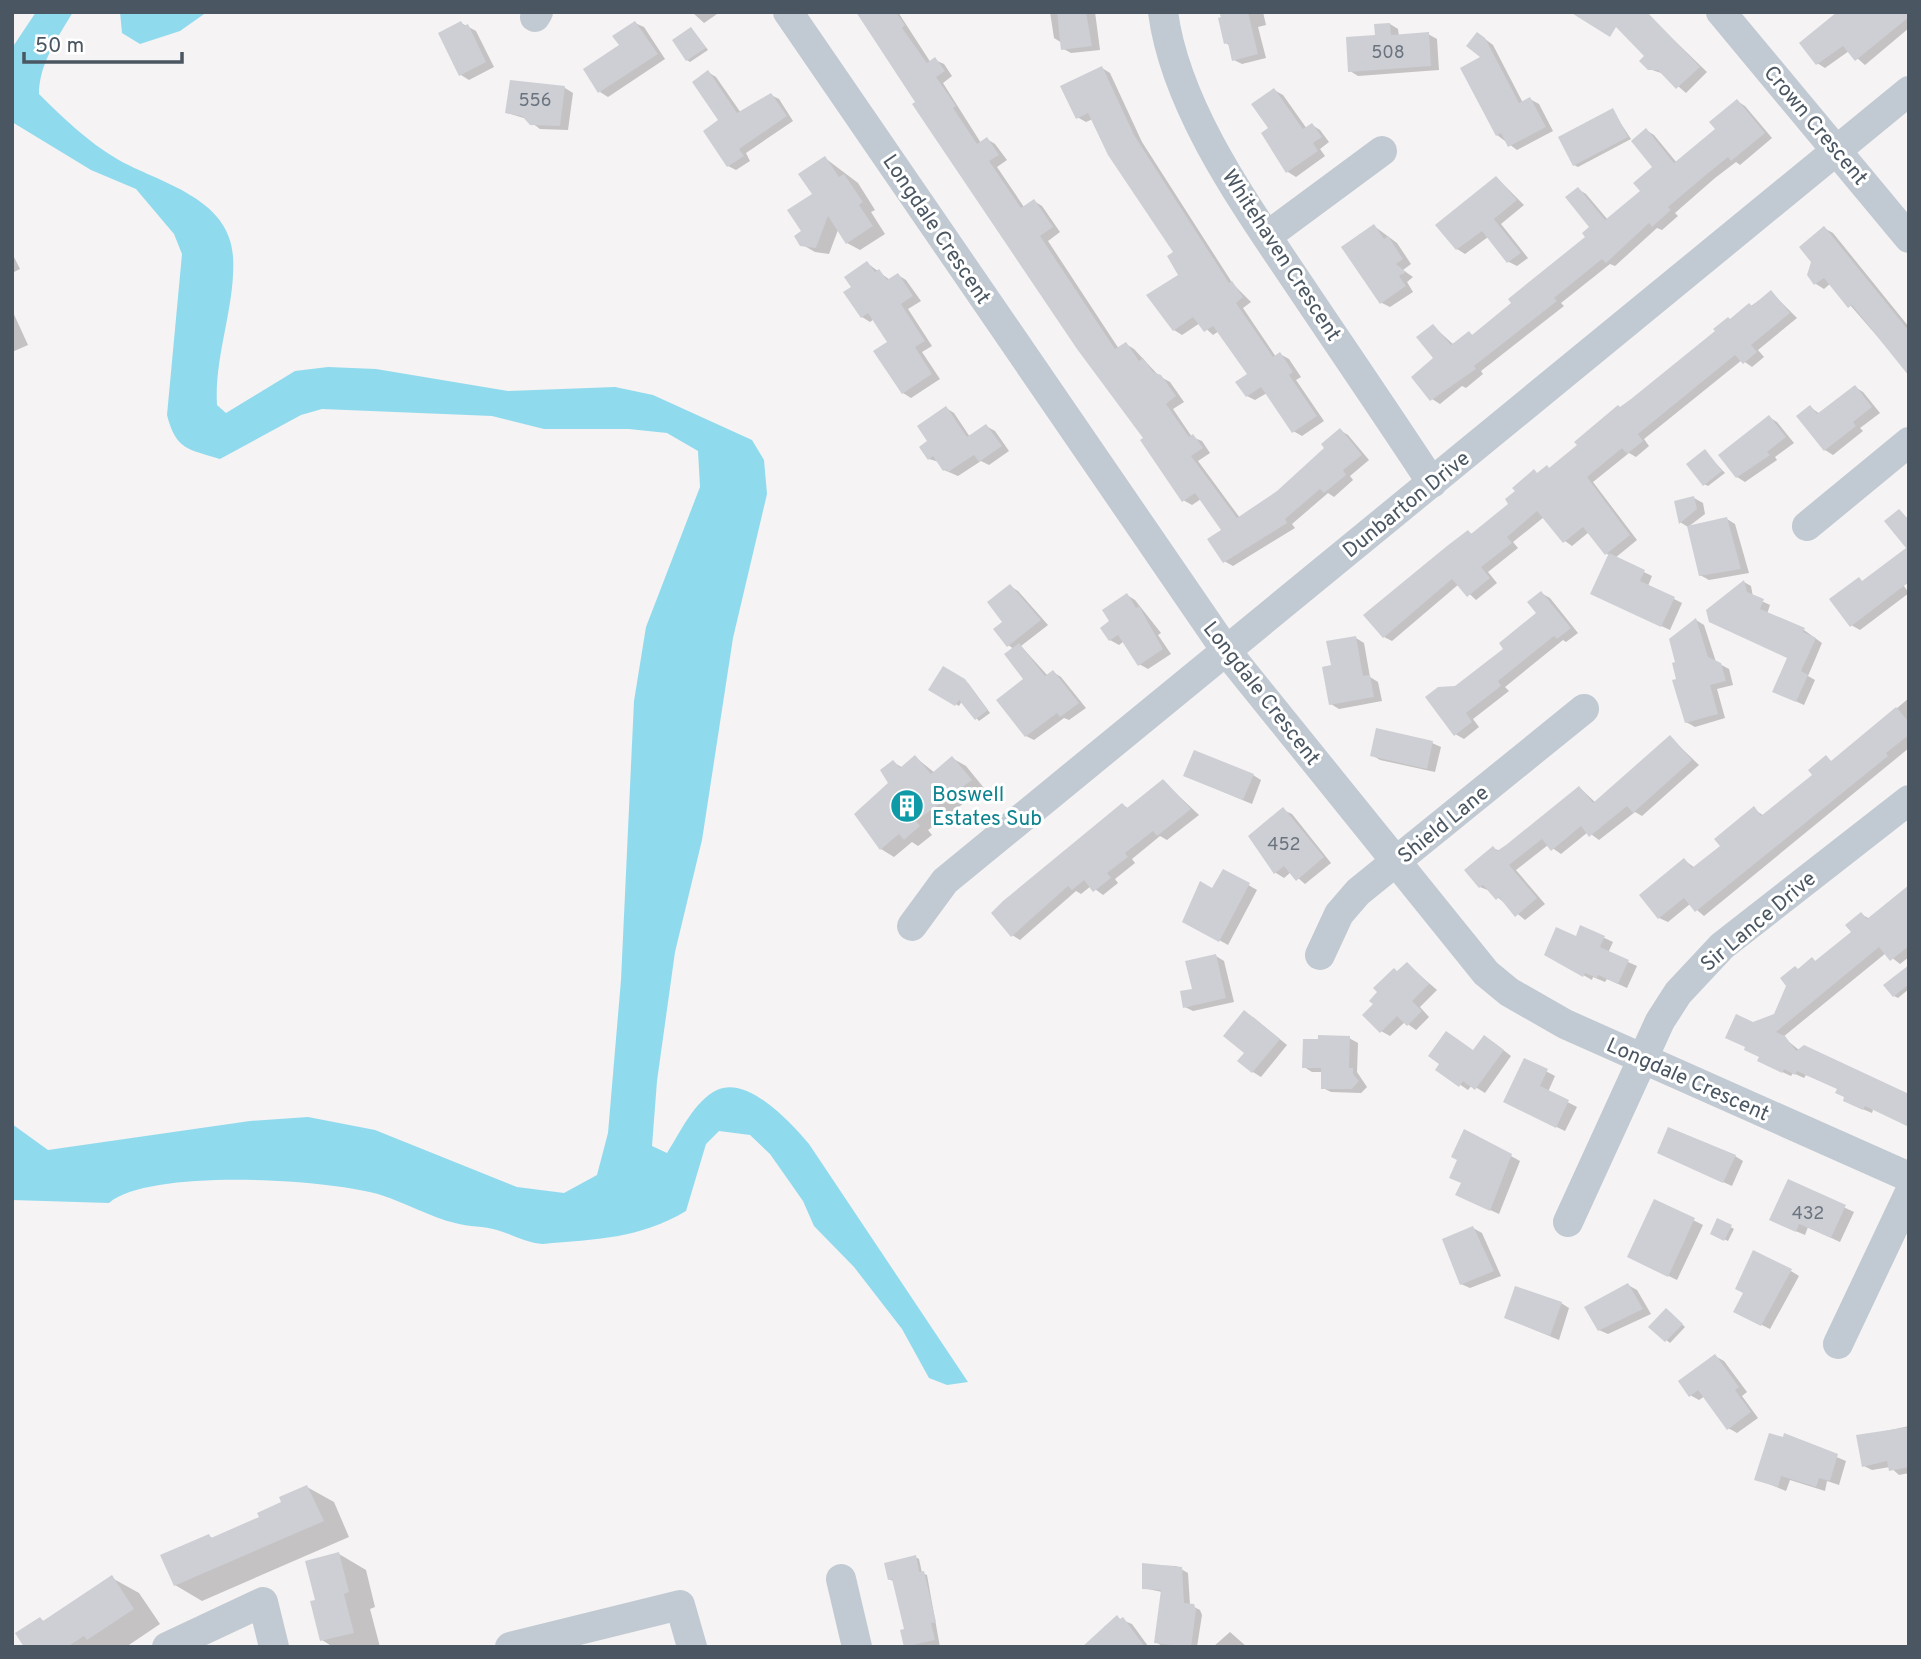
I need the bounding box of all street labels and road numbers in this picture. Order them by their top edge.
street label: Crown Crescent [1757,61,1873,191]
street label: Longdale Crescent [876,150,996,310]
street label: Whitehaven Crescent [1215,165,1346,347]
street label: Dunbarton Drive [1338,446,1476,565]
street label: Longdale Crescent [1196,617,1325,771]
street label: Shield Lane [1393,780,1495,870]
street label: Sir Lance Drive [1696,866,1822,978]
street label: Longdale Crescent [1602,1032,1773,1128]

